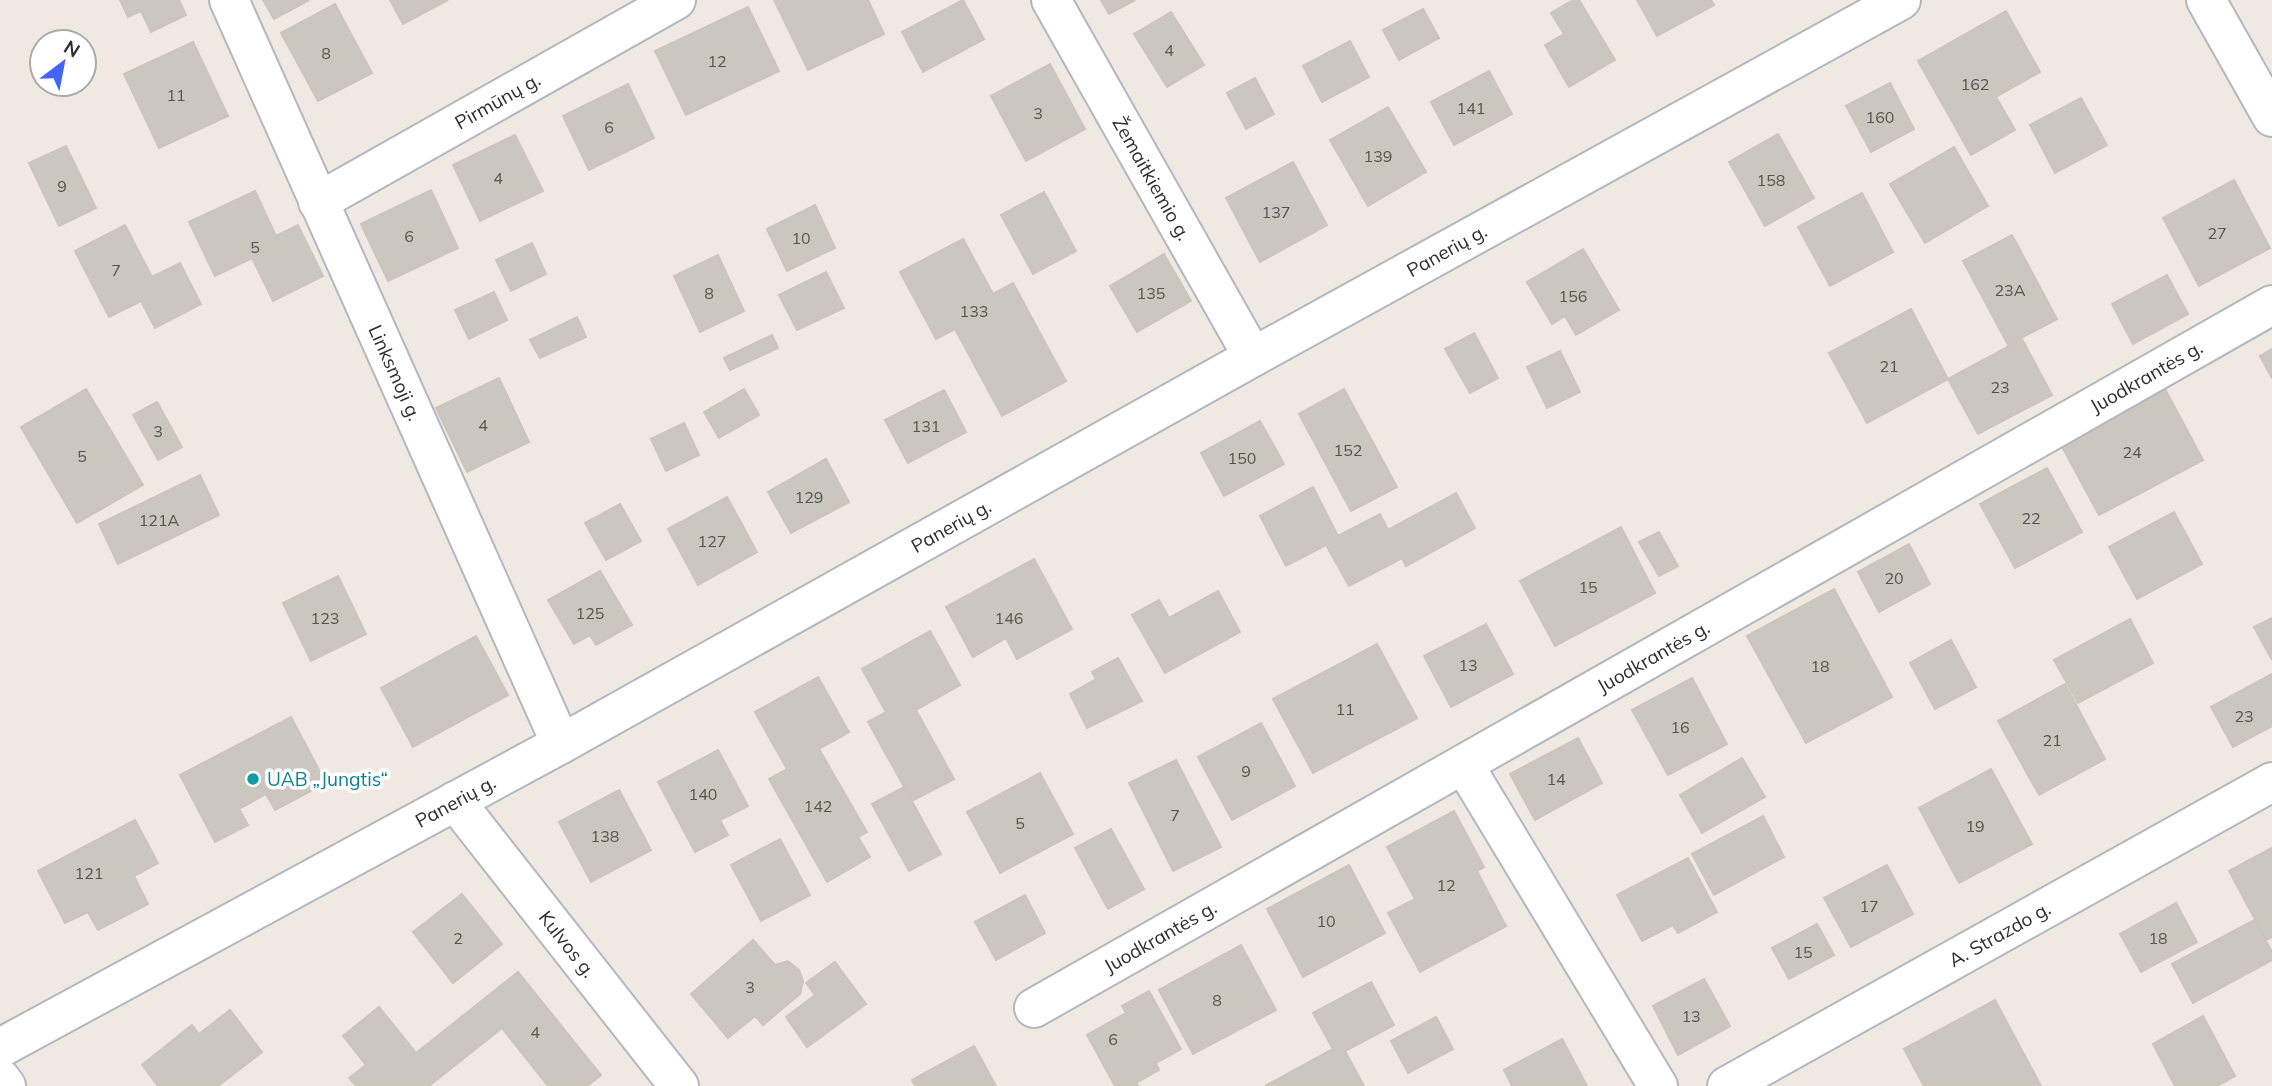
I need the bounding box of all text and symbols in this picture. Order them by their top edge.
north arrow [28,28,98,98]
text: N [60,35,84,63]
house number: 4 [1164,40,1174,60]
house number: 8 [321,43,331,63]
house number: 12 [707,51,727,71]
street label: Pirmūnų g. [450,67,544,134]
house number: 162 [1961,74,1989,94]
house number: 11 [166,85,186,105]
house number: 141 [1457,98,1485,118]
house number: 3 [1033,103,1043,123]
house number: 160 [1866,107,1894,127]
street label: Žemaitkiemio g. [1107,112,1196,244]
house number: 6 [604,117,614,137]
house number: 139 [1364,146,1392,166]
house number: 4 [493,168,503,188]
house number: 158 [1757,170,1785,190]
house number: 9 [57,176,67,196]
house number: 137 [1262,202,1290,222]
street label: Panerių g. [1402,219,1491,282]
house number: 27 [2207,223,2227,243]
house number: 6 [404,226,414,246]
house number: 10 [791,228,811,248]
house number: 5 [250,237,260,257]
house number: 7 [111,260,121,280]
house number: 23A [1995,280,2026,300]
house number: 8 [704,283,714,303]
house number: 135 [1137,283,1165,303]
house number: 156 [1559,286,1587,306]
house number: 133 [960,301,988,321]
street label: Linksmoji g. [363,321,427,424]
street label: Juodkrantės g. [2086,335,2207,418]
house number: 21 [1879,356,1899,376]
house number: 23 [1990,377,2010,397]
house number: 4 [478,415,488,435]
house number: 131 [912,416,940,436]
house number: 3 [153,421,163,441]
house number: 152 [1334,440,1362,460]
house number: 24 [2122,442,2142,462]
house number: 5 [77,446,87,466]
house number: 150 [1228,448,1256,468]
house number: 129 [795,487,823,507]
street label: Panerių g. [907,494,995,558]
house number: 22 [2021,508,2041,528]
house number: 121A [139,510,180,530]
house number: 127 [698,531,726,551]
house number: 20 [1884,568,1904,588]
house number: 15 [1578,577,1598,597]
house number: 125 [576,603,604,623]
house number: 123 [311,608,339,628]
house number: 146 [995,608,1023,628]
street label: Juodkrantės g. [1593,615,1714,698]
house number: 13 [1458,655,1478,675]
house number: 18 [1810,656,1830,676]
house number: 11 [1335,699,1355,719]
house number: 23 [2234,706,2254,726]
house number: 16 [1670,717,1690,737]
house number: 21 [2042,730,2062,750]
house number: 9 [1241,761,1251,781]
place label: UAB „Jungtis“ [267,767,388,791]
house number: 14 [1546,769,1566,789]
street label: Panerių g. [411,770,500,833]
marker: UAB „Jungtis“ [245,771,261,787]
house number: 140 [689,784,717,804]
house number: 142 [804,796,832,816]
house number: 7 [1170,805,1180,825]
house number: 5 [1015,813,1025,833]
house number: 19 [1965,816,1985,836]
house number: 138 [591,826,619,846]
house number: 121 [75,863,103,883]
house number: 12 [1436,875,1456,895]
street label: Juodkrantės g. [1099,895,1221,978]
house number: 17 [1859,896,1879,916]
street label: A. Strazdo g. [1944,896,2055,972]
street label: Kulvos g. [534,906,601,982]
house number: 10 [1316,911,1336,931]
house number: 2 [453,928,463,948]
house number: 18 [2148,928,2168,948]
house number: 15 [1793,942,1813,962]
house number: 3 [745,977,755,997]
house number: 8 [1212,990,1222,1010]
house number: 13 [1681,1006,1701,1026]
house number: 4 [530,1022,540,1042]
house number: 6 [1108,1029,1118,1049]

